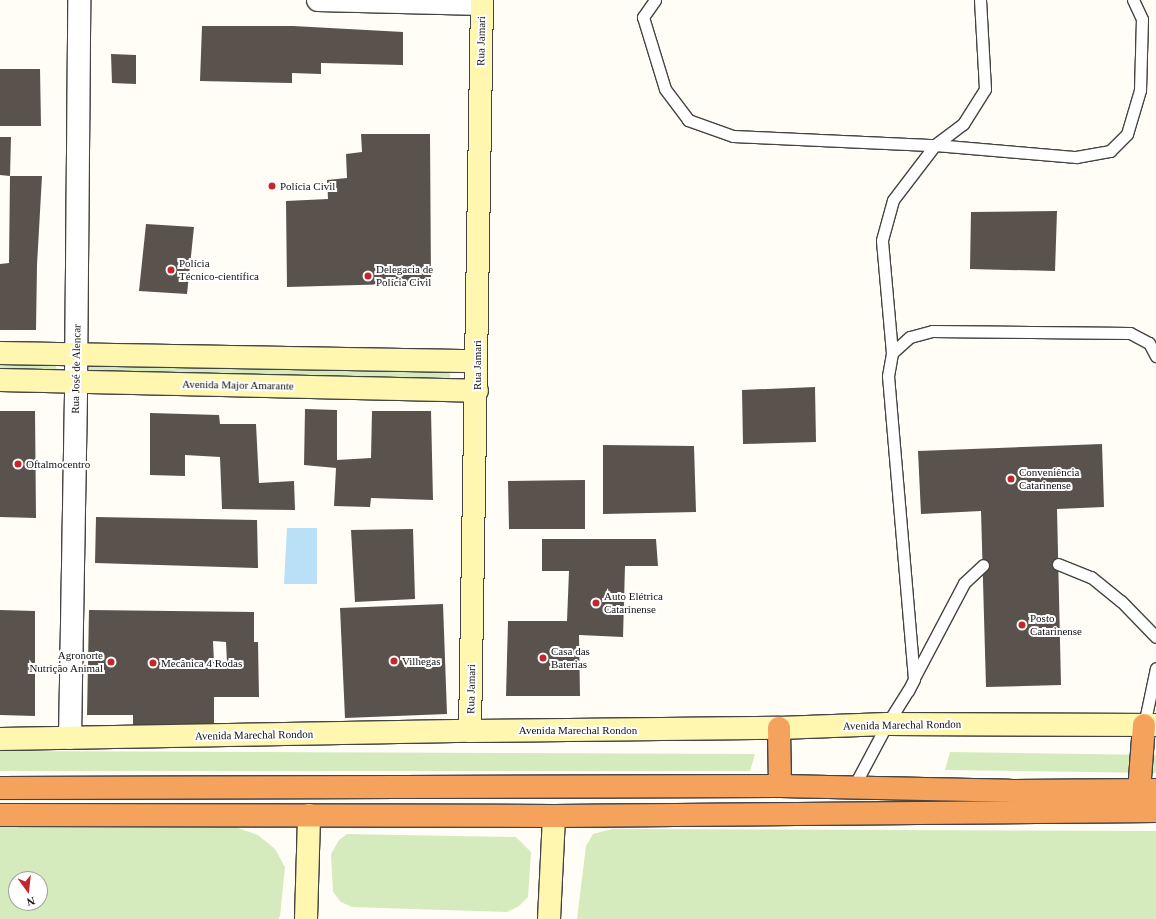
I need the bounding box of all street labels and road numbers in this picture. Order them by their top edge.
street label: Rua Jamari [474,16,488,66]
street label: Rua José de Alencar [69,324,83,414]
street label: Rua Jamari [470,340,484,390]
street label: Avenida Major Amarante [182,377,294,393]
street label: Rua Jamari [464,664,478,714]
street label: Avenida Marechal Rondon [843,717,961,733]
street label: Avenida Marechal Rondon [519,723,637,737]
street label: Avenida Marechal Rondon [195,727,313,743]

